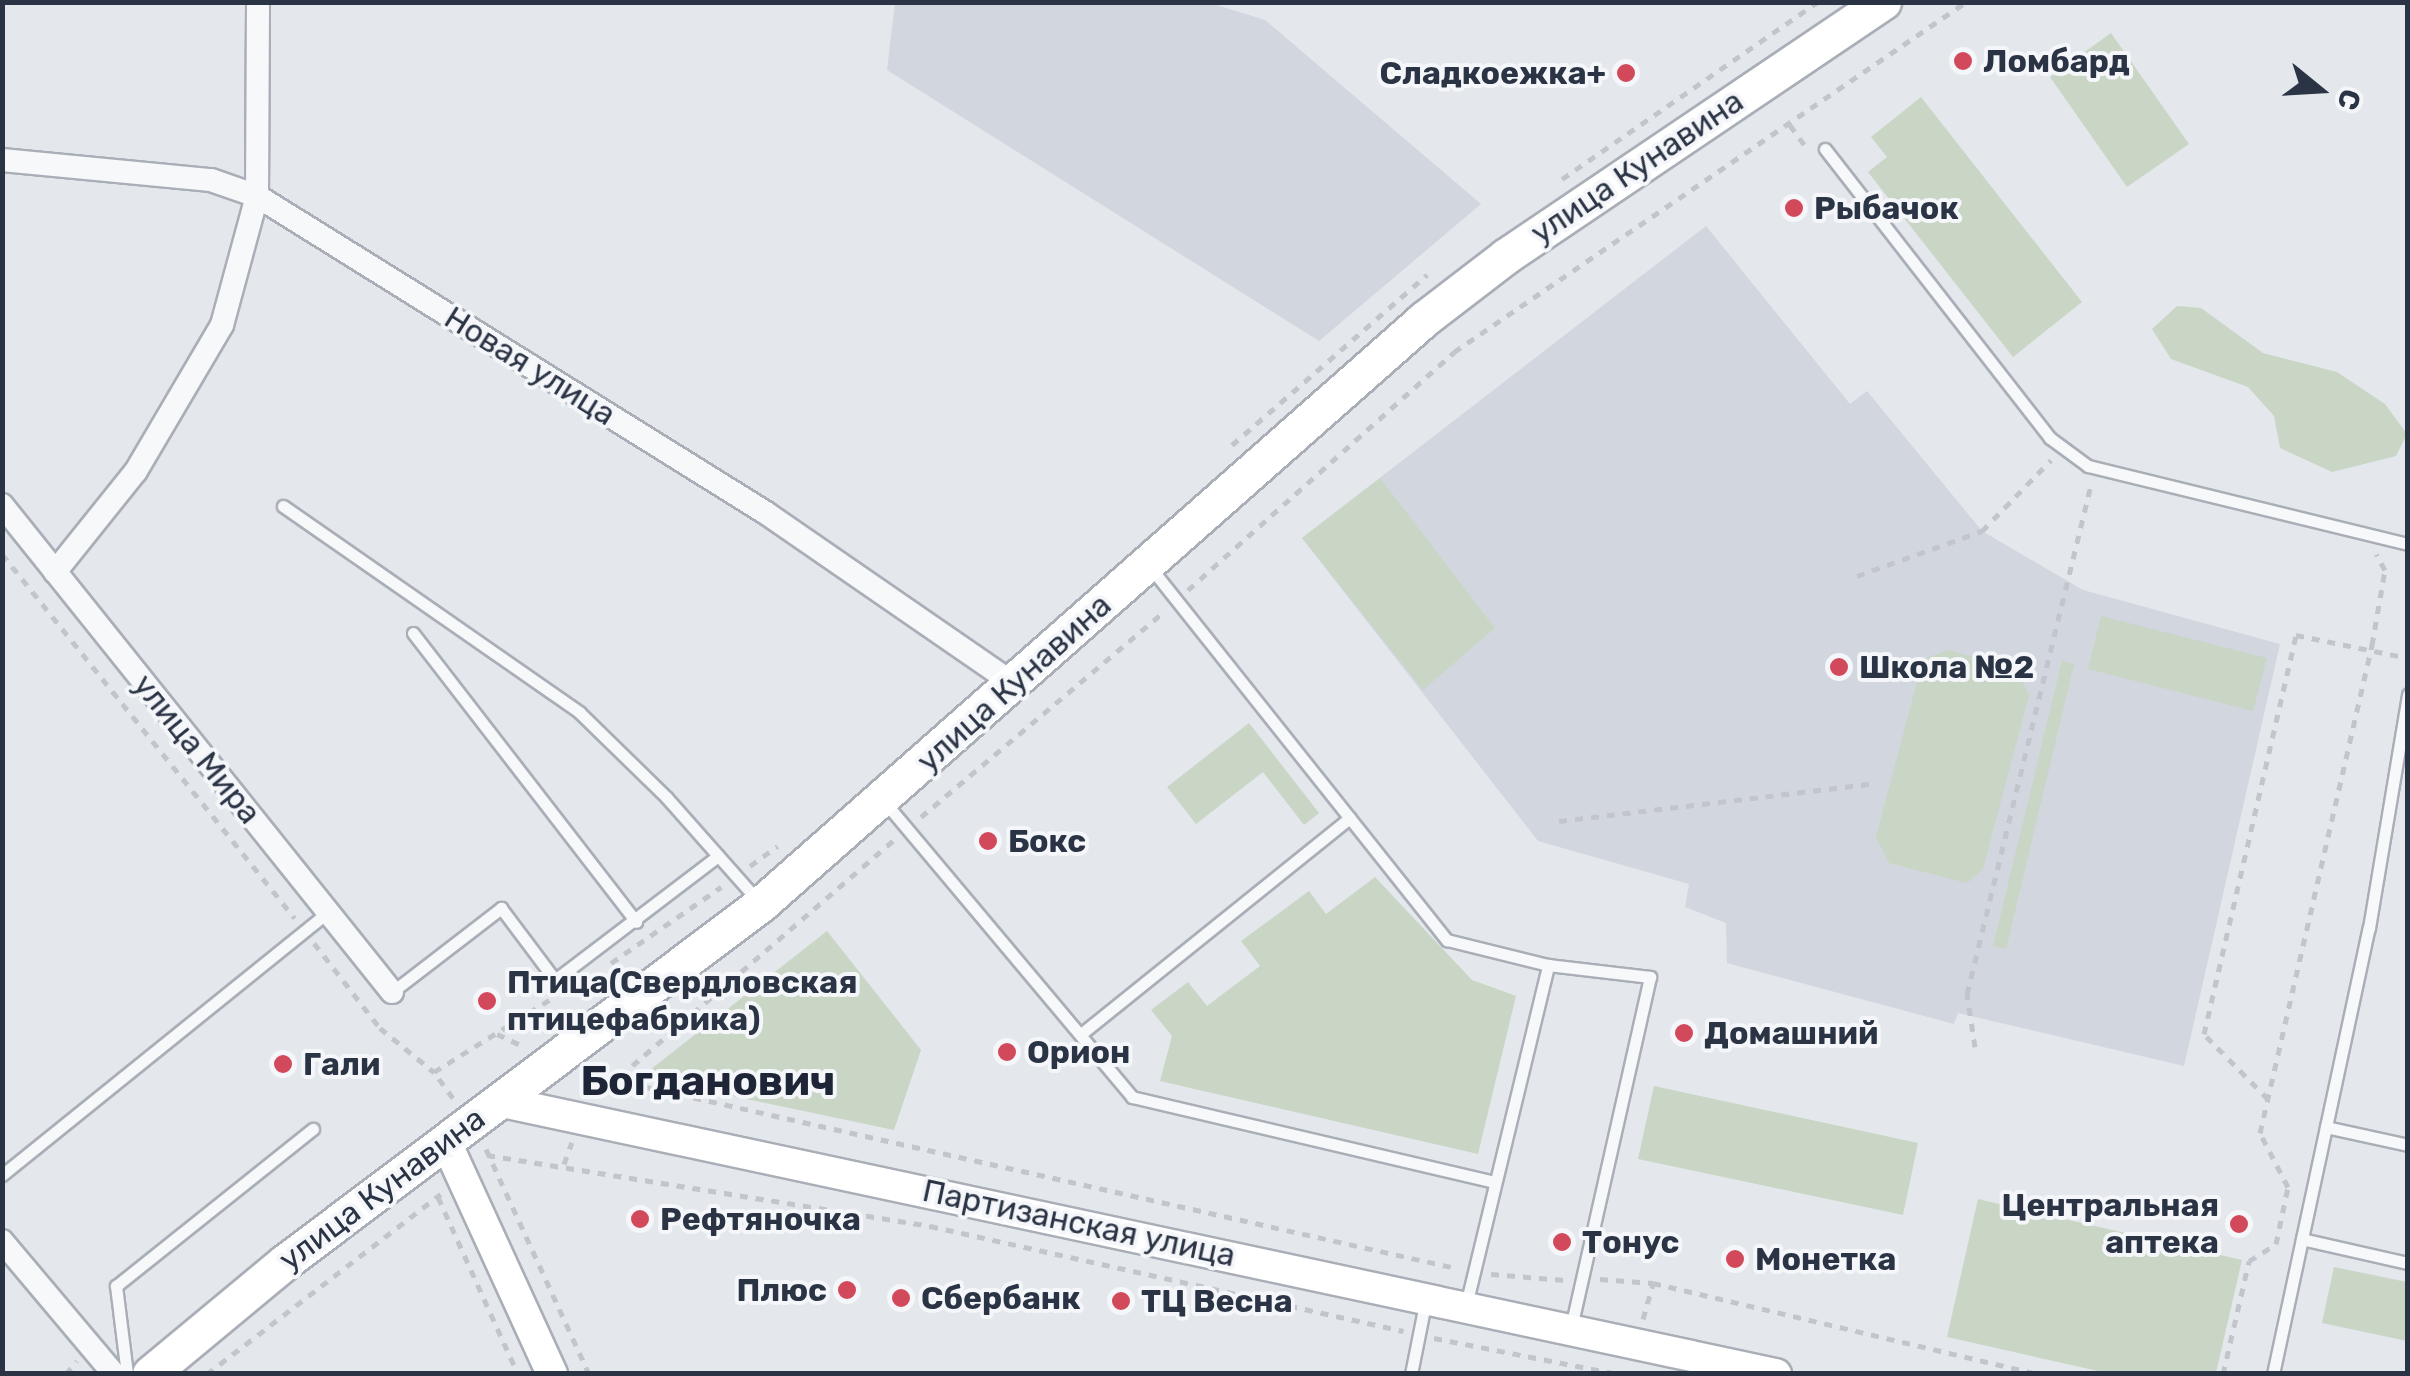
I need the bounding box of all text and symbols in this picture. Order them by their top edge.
north arrow [2270,40,2370,140]
place label: Ломбард [1983,42,2130,80]
marker: Ломбард [1952,50,1974,72]
place label: Сладкоежка+ [1379,54,1606,92]
marker: Сладкоежка+ [1615,62,1637,84]
street label: улица Кунавина [1523,82,1751,252]
text: С [2330,85,2368,114]
place label: Рыбачок [1814,189,1959,227]
marker: Рыбачок [1783,197,1805,219]
street label: Новая улица [438,298,622,434]
street label: улица Кунавина [909,586,1119,780]
place label: Школа №2 [1859,648,2034,686]
marker: Школа №2 [1828,656,1850,678]
street label: улица Мира [125,666,269,832]
place label: Бокс [1008,822,1086,860]
marker: Бокс [977,830,999,852]
place label: Птица(Свердловская птицефабрика) [507,964,858,1039]
marker: Птица(Свердловская птицефабрика) [476,990,498,1012]
place label: Домашний [1704,1014,1878,1052]
marker: Домашний [1673,1022,1695,1044]
place label: Орион [1027,1033,1130,1071]
marker: Орион [996,1041,1018,1063]
place label: Гали [303,1045,380,1083]
marker: Гали [272,1053,294,1075]
district label: Богданович [581,1056,835,1106]
street label: улица Кунавина [271,1099,493,1279]
street label: Партизанская улица [919,1171,1239,1275]
place label: Центральная аптека [2002,1187,2219,1262]
place label: Рефтяночка [660,1200,861,1238]
marker: Рефтяночка [629,1208,651,1230]
marker: Центральная аптека [2228,1213,2250,1235]
place label: Тонус [1582,1223,1679,1261]
marker: Тонус [1551,1231,1573,1253]
place label: Монетка [1755,1240,1896,1278]
marker: Монетка [1724,1248,1746,1270]
place label: Плюс [736,1271,827,1309]
marker: Плюс [836,1279,858,1301]
place label: Сбербанк [921,1279,1081,1317]
place label: ТЦ Весна [1141,1282,1293,1320]
marker: Сбербанк [890,1287,912,1309]
marker: ТЦ Весна [1110,1290,1132,1312]

